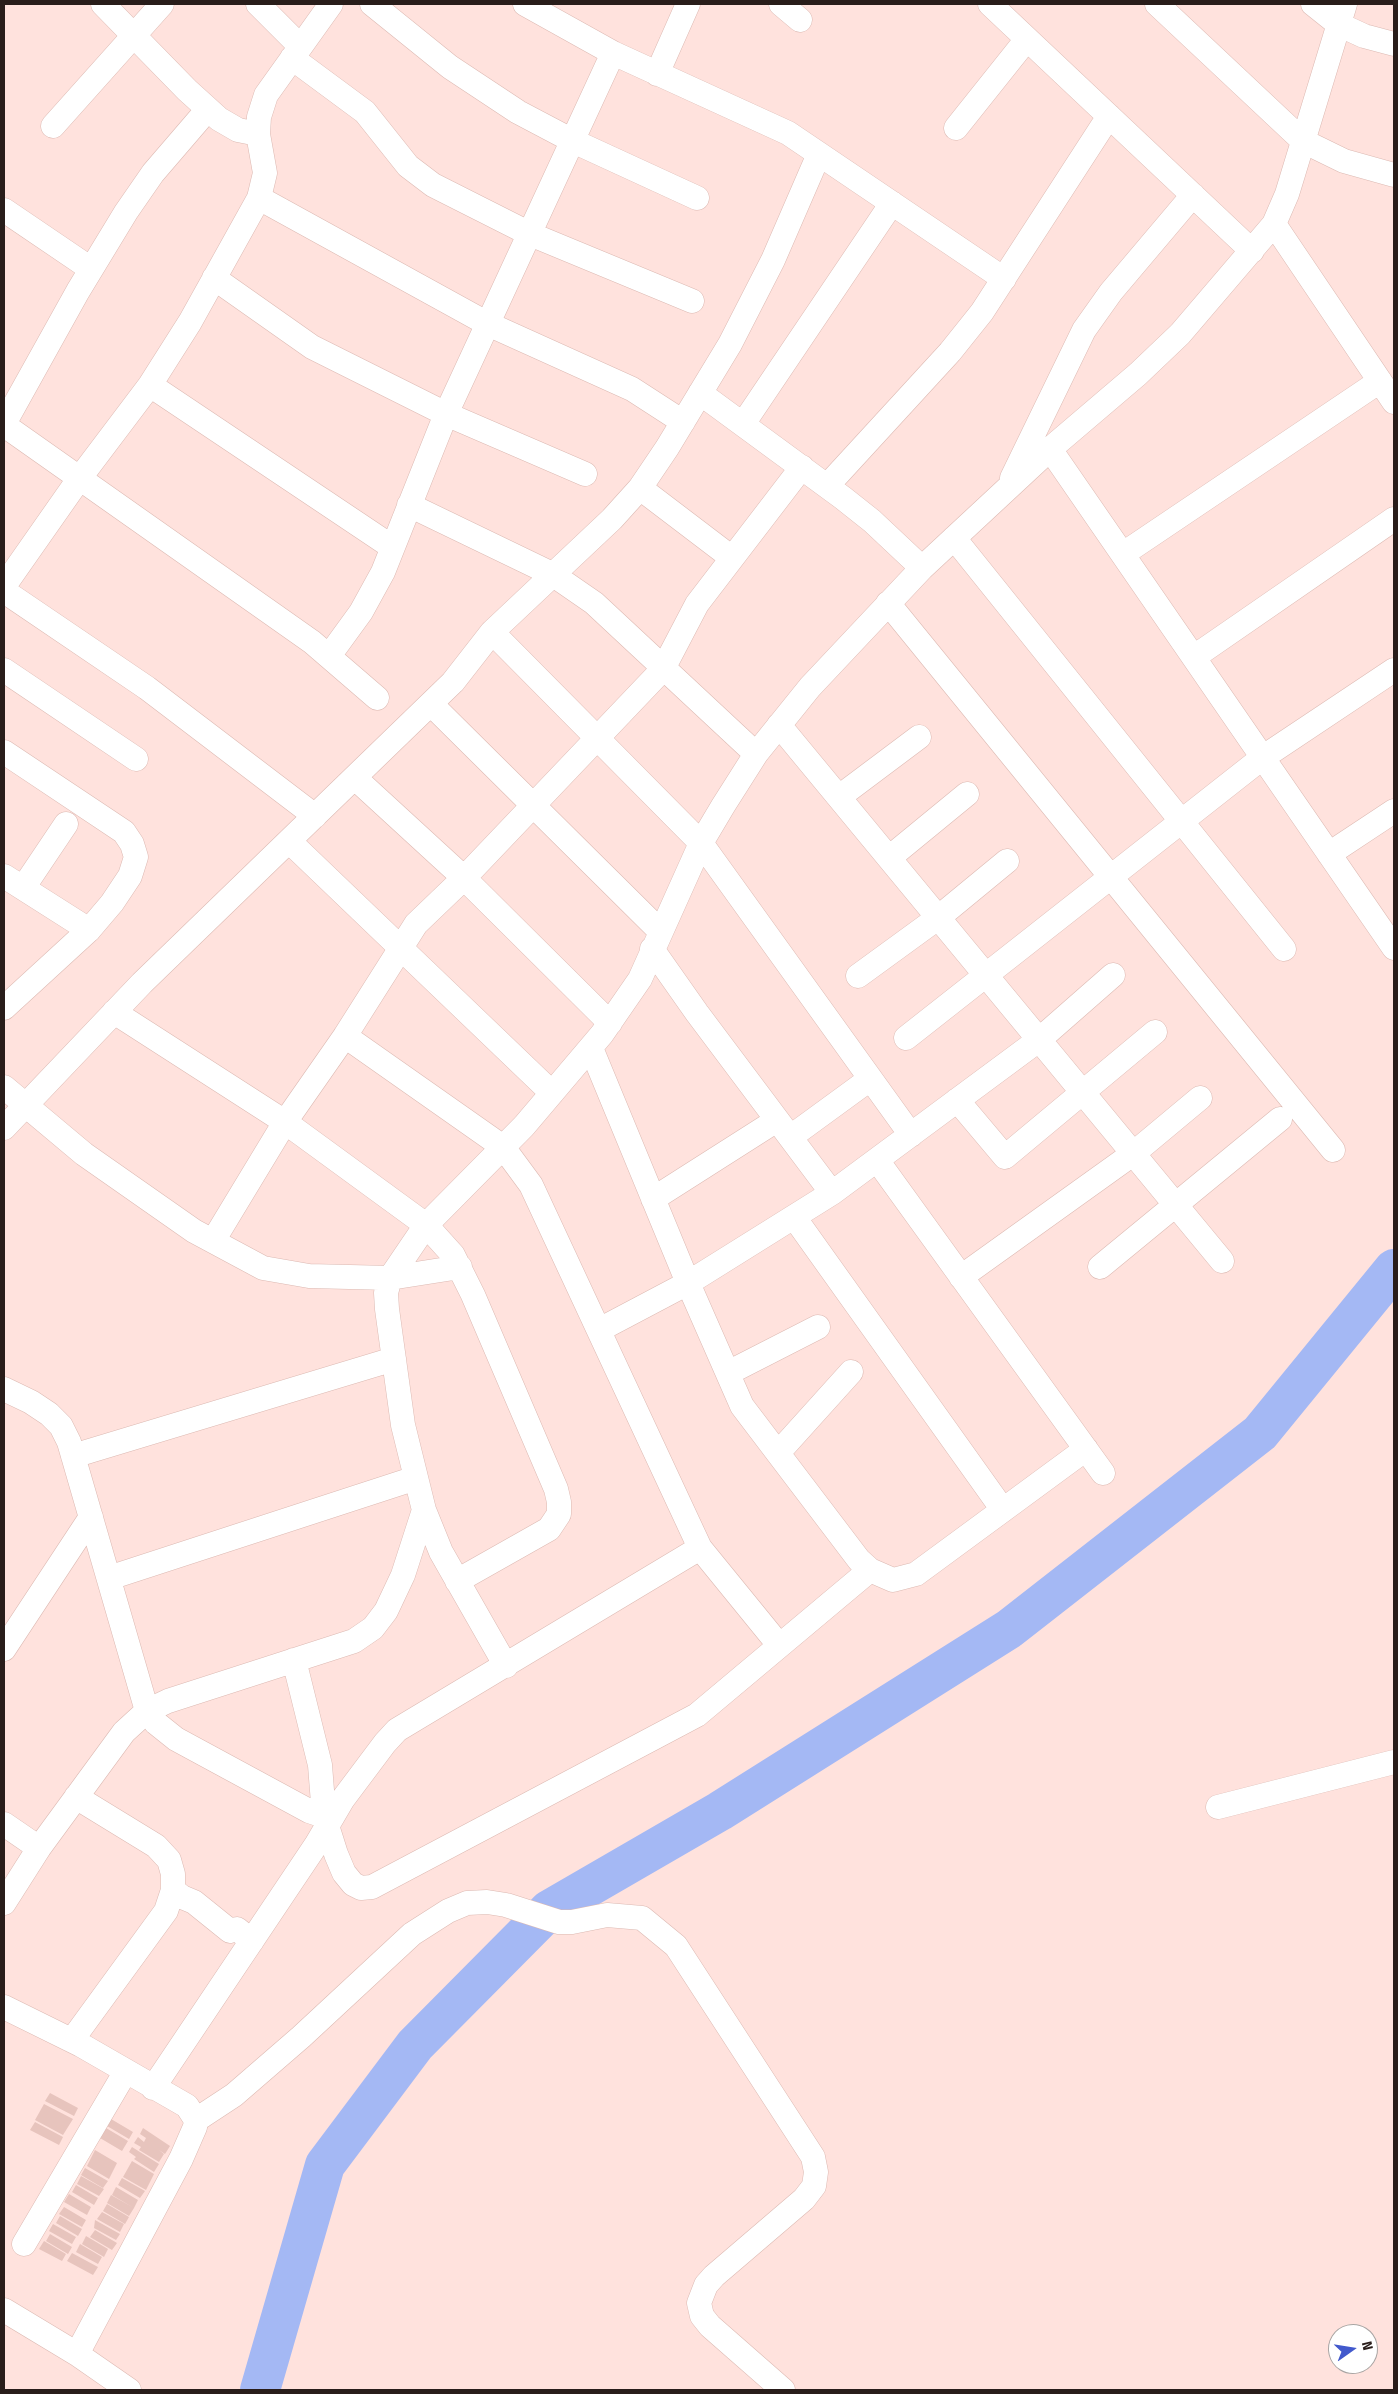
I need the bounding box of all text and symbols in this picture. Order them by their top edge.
north arrow [1328,2324,1378,2374]
text: N [1358,2340,1376,2352]

